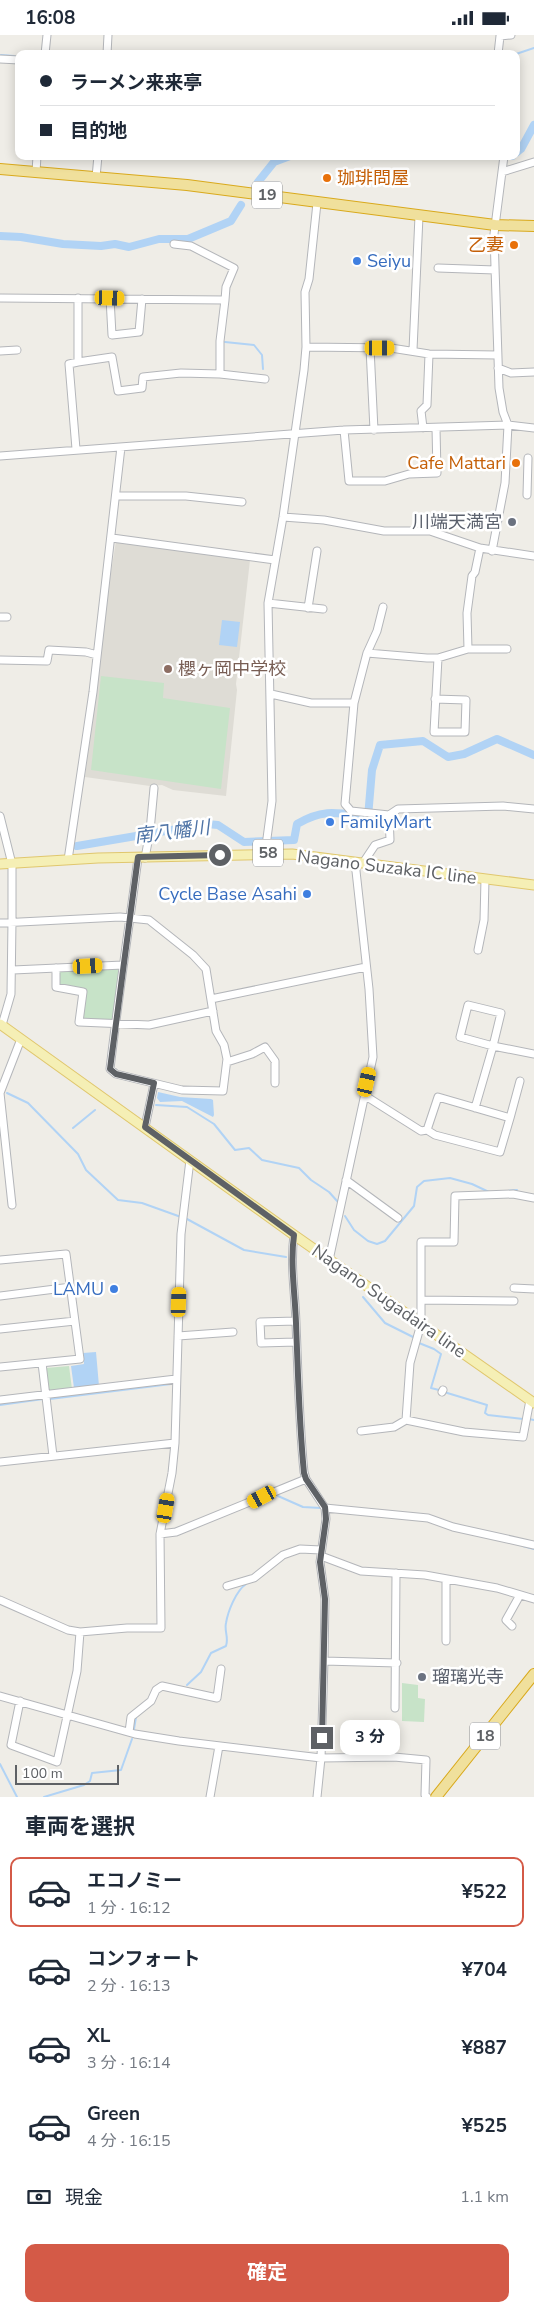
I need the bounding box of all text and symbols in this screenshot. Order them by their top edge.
text: 16:08 [25,5,75,31]
text: ラーメン来来亭 [70,70,202,96]
text: 目的地 [70,118,127,144]
place label: 珈琲問屋 [337,166,409,190]
marker: 珈琲問屋 [321,172,333,184]
road number: 19 [252,181,282,209]
place label: 乙妻 [468,233,504,257]
marker: 乙妻 [508,239,520,251]
place label: Seiyu [367,249,411,273]
marker: Seiyu [351,255,363,267]
car [94,290,125,306]
car [365,341,395,356]
place label: Cafe Mattari [407,451,506,475]
marker: Cafe Mattari [510,457,522,469]
place label: 川端天満宮 [412,510,502,534]
marker: 川端天満宮 [506,516,518,528]
place label: 櫻ヶ岡中学校 [178,657,286,681]
marker: 櫻ヶ岡中学校 [162,663,174,675]
place label: FamilyMart [340,810,432,834]
water label: 南八幡川 [133,814,213,850]
marker: FamilyMart [324,816,336,828]
road number: 58 [253,839,283,866]
route start [209,844,231,866]
street label: Nagano Suzaka IC line [296,844,478,890]
place label: Cycle Base Asahi [158,882,297,906]
marker: Cycle Base Asahi [301,888,313,900]
car [72,958,103,974]
car [356,1066,377,1098]
street label: Nagano Sugadaira line [307,1239,471,1363]
place label: LAMU [53,1277,104,1301]
marker: LAMU [108,1283,120,1295]
car [170,1287,187,1317]
car [245,1483,278,1511]
car [156,1492,175,1524]
place label: 瑠璃光寺 [432,1665,504,1689]
marker: 瑠璃光寺 [416,1671,428,1683]
callout: 3 分 [340,1721,400,1755]
road number: 18 [470,1723,500,1749]
text: 3 分 [355,1726,385,1748]
route end [311,1727,333,1749]
scale bar [15,1762,119,1785]
text: 100 m [22,1764,63,1783]
text: 車両を選択 [25,1812,135,1842]
text: エコノミー [87,1868,182,1894]
icon: car [27,1870,72,1915]
text: ¥522 [461,1879,507,1905]
text: 1 分 · 16:12 [87,1897,171,1919]
text: コンフォート [87,1946,200,1972]
icon: car [27,1948,72,1993]
text: ¥704 [461,1957,507,1983]
text: 2 分 · 16:13 [87,1975,171,1997]
text: XL [87,2023,110,2049]
icon: car [27,2026,72,2071]
text: ¥887 [461,2035,507,2061]
text: 3 分 · 16:14 [87,2052,171,2074]
text: Green [87,2101,140,2127]
icon: car [27,2104,72,2149]
text: ¥525 [461,2113,507,2139]
text: 4 分 · 16:15 [87,2130,171,2152]
icon: cash [25,2183,53,2211]
text: 現金 [65,2185,103,2211]
text: 1.1 km [460,2186,509,2208]
button: 確定 [25,2244,509,2302]

